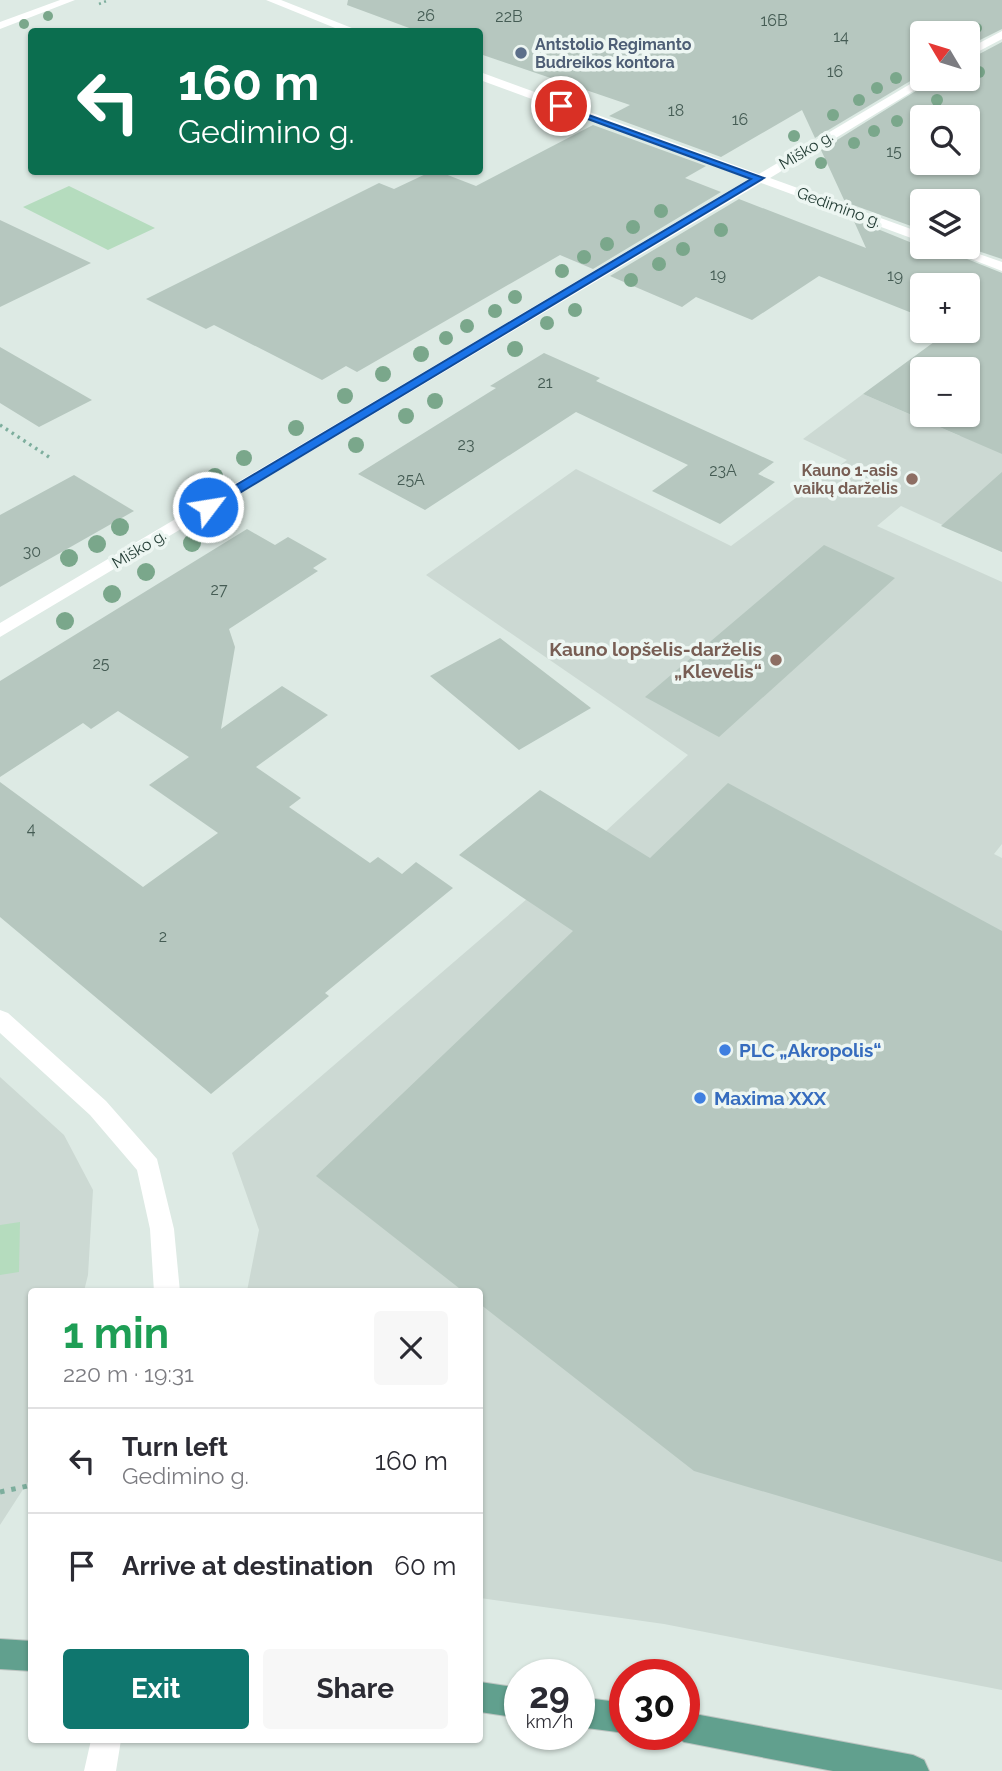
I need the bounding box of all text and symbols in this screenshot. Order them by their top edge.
house number: 26 [417,6,435,25]
house number: 22B [495,7,523,26]
house number: 16B [760,11,788,30]
north arrow [910,21,980,91]
map controls [910,21,980,427]
house number: 14 [833,27,849,46]
place label: Antstolio Regimanto Budreikos kontora [535,35,692,72]
marker: Antstolio Regimanto Budreikos kontora [513,45,529,61]
text: 160 m [178,54,319,111]
icon: left [63,56,154,147]
house number: 16 [827,62,843,81]
pin [531,76,591,136]
icon: arrive [542,87,580,125]
house number: 18 [668,101,684,120]
button: search [910,105,980,175]
house number: 16 [732,110,748,129]
text: Gedimino g. [178,113,355,150]
street label: Miško g. [775,126,837,174]
house number: 15 [886,142,902,161]
street label: Gedimino g. [794,183,884,231]
button: layers [910,189,980,259]
house number: 19 [710,265,726,284]
house number: 19 [887,266,903,285]
button: + [910,273,980,343]
button: − [910,357,980,427]
house number: 21 [537,373,553,392]
house number: 23 [458,435,474,454]
house number: 23A [709,461,737,480]
place label: Kauno 1-asis vaikų darželis [793,461,898,498]
position arrow [171,470,245,544]
house number: 25A [397,470,425,489]
marker: Kauno 1-asis vaikų darželis [904,471,920,487]
street label: Miško g. [108,525,170,573]
house number: 30 [23,542,41,561]
house number: 27 [211,580,228,599]
place label: Kauno lopšelis-darželis „Klevelis“ [549,638,762,682]
marker: Kauno lopšelis-darželis „Klevelis“ [768,652,784,668]
house number: 25 [92,654,110,673]
house number: 4 [27,819,36,838]
house number: 2 [159,927,167,946]
place label: PLC „Akropolis“ [739,1039,882,1061]
marker: PLC „Akropolis“ [717,1042,733,1058]
place label: Maxima XXX [714,1087,827,1109]
marker: Maxima XXX [692,1090,708,1106]
text: 1 min [63,1309,169,1358]
button: close [374,1311,448,1385]
text: 220 m · 19:31 [63,1360,194,1387]
text: Turn left [122,1432,228,1462]
icon: left [63,1442,101,1480]
text: 160 m [375,1446,448,1476]
text: Gedimino g. [122,1462,249,1489]
icon: arrive [63,1547,101,1585]
text: Arrive at destination [122,1551,373,1581]
text: 60 m [394,1551,456,1581]
button: Exit [63,1649,249,1729]
button: Share [263,1649,448,1729]
speed limit sign: 30 [609,1659,700,1750]
text: 29 [529,1675,570,1716]
text: km/h [526,1711,573,1732]

